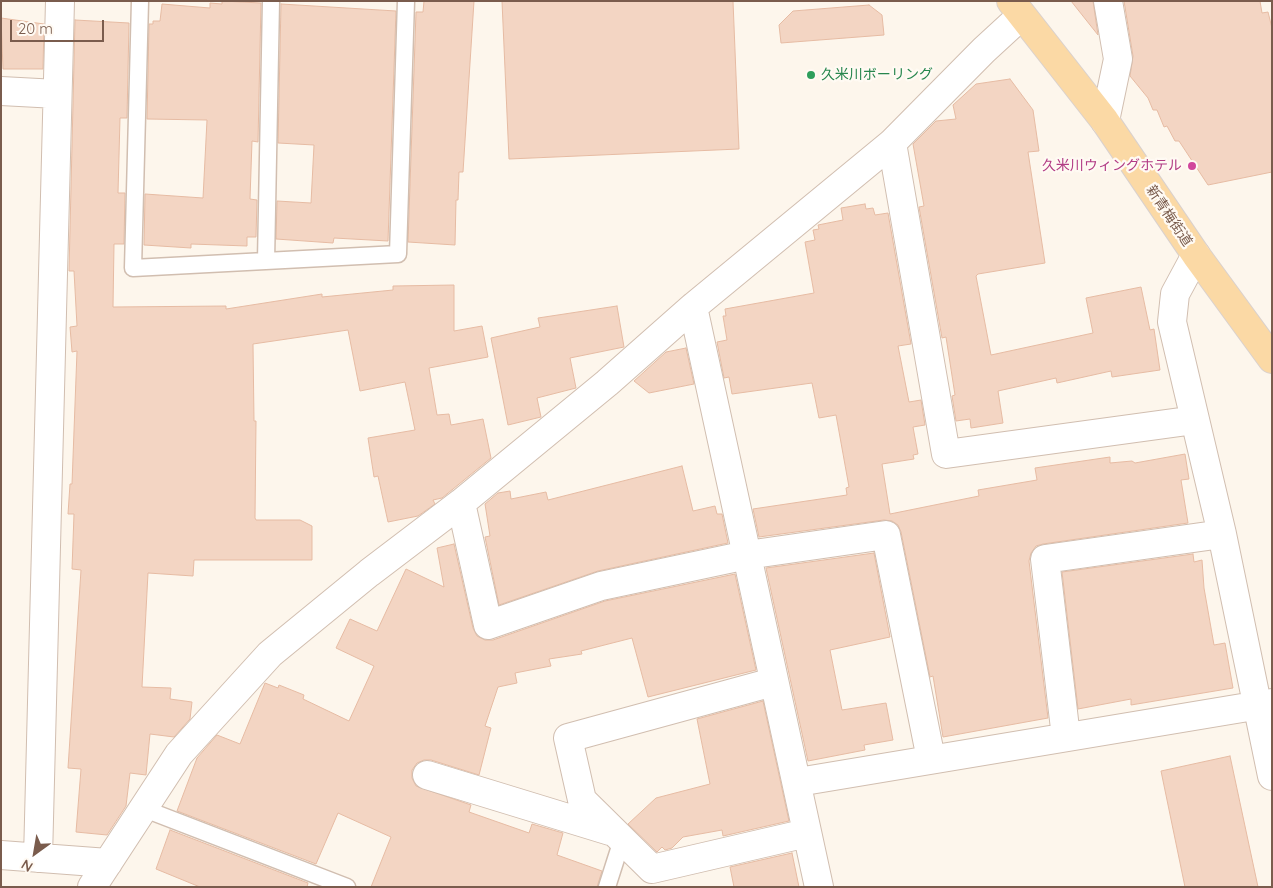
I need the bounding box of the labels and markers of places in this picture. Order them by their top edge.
place label: 久米川ボーリング [821,67,933,83]
marker: 久米川ボーリング [805,69,817,81]
place label: 久米川ウィングホテル [1042,158,1182,174]
marker: 久米川ウィングホテル [1186,160,1198,172]

